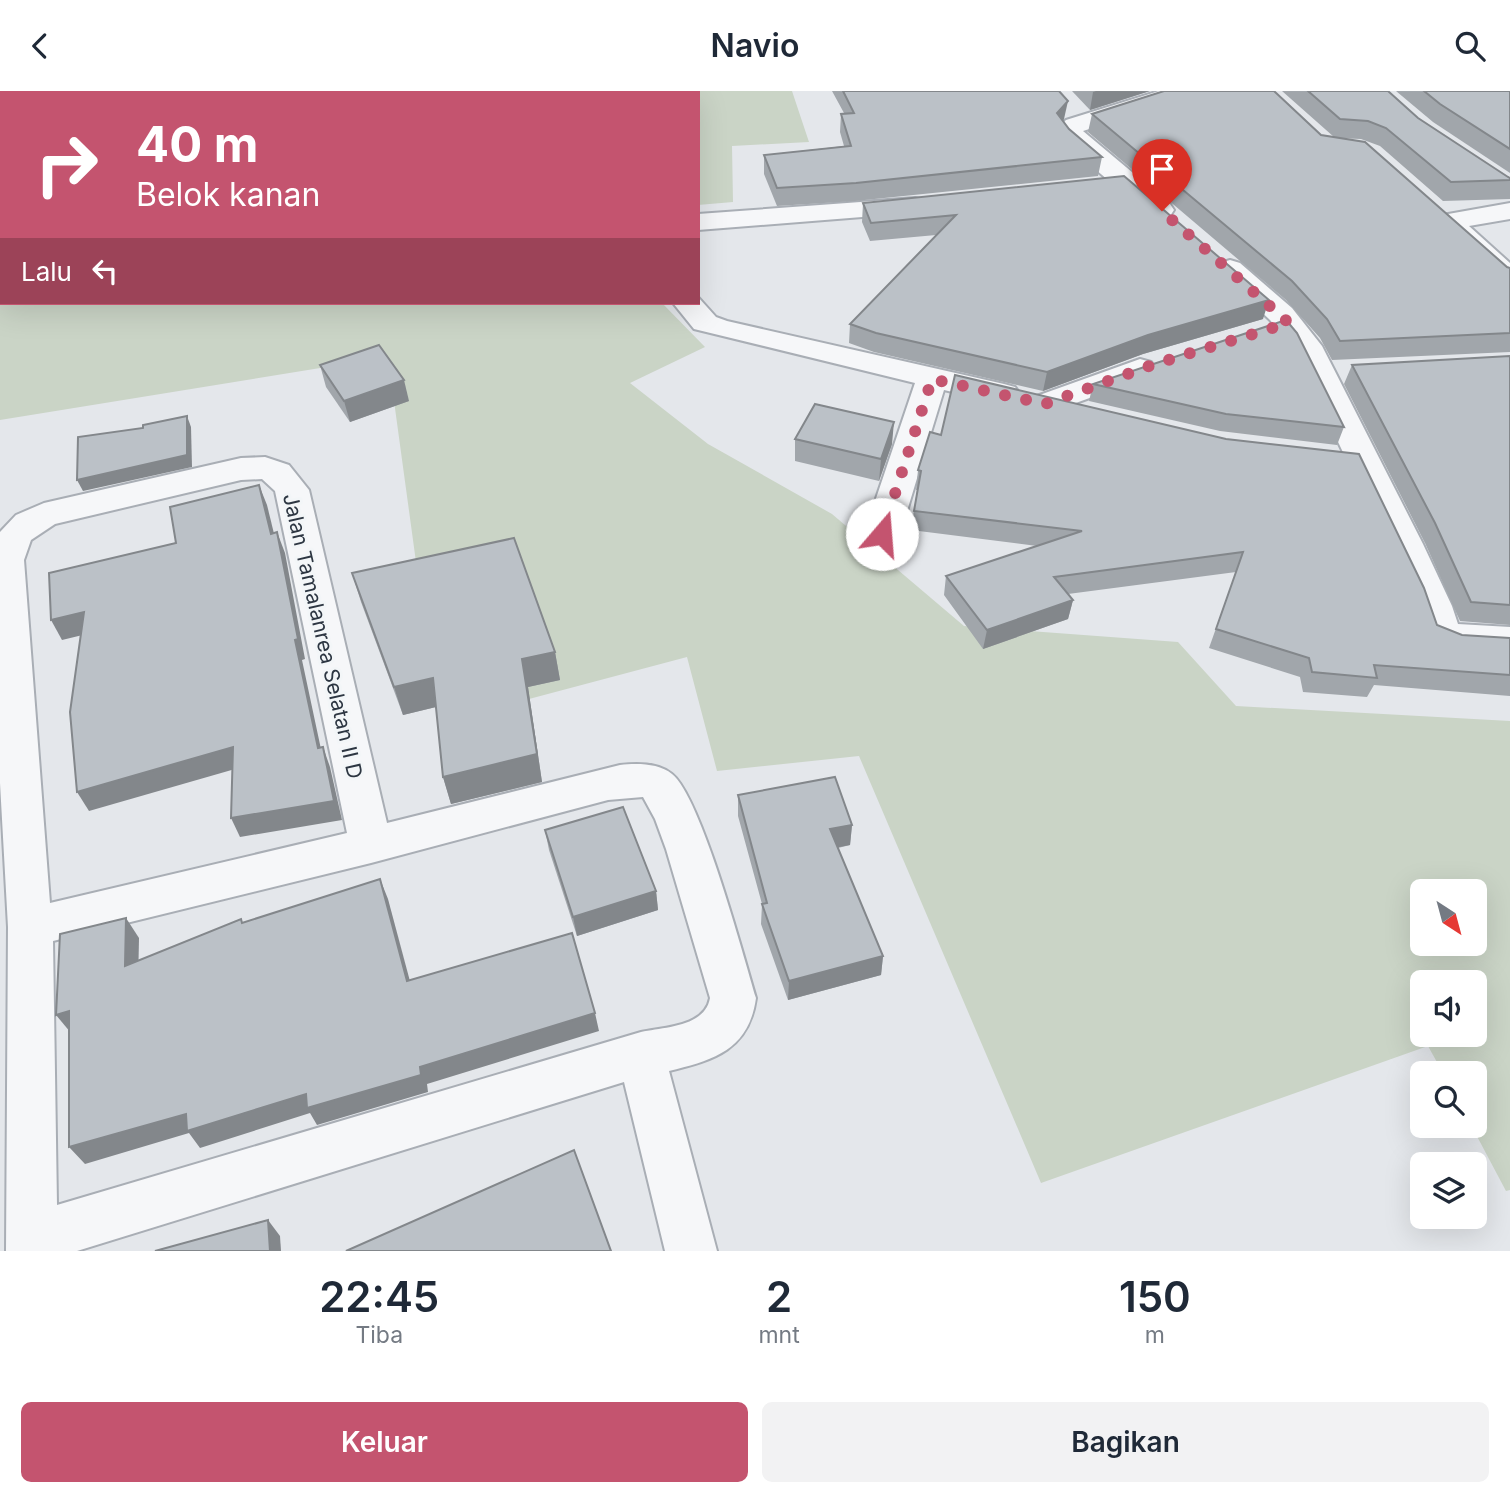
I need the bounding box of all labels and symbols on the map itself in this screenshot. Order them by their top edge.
pin [1132,139,1192,211]
street label: Jalan Tamalanrea Selatan II D [278,491,368,781]
position arrow [845,497,919,571]
north arrow [1410,879,1488,955]

